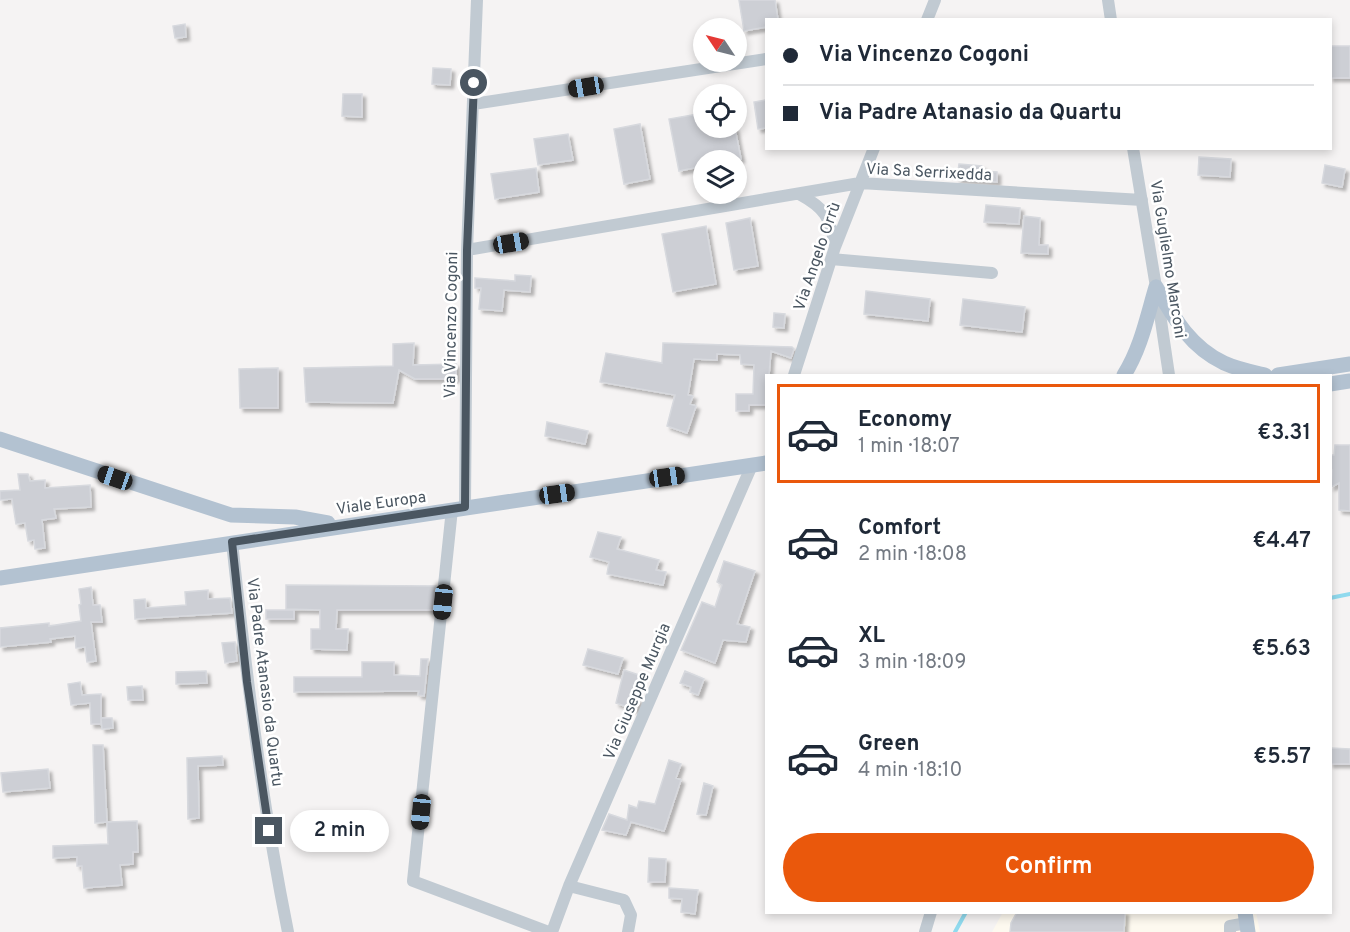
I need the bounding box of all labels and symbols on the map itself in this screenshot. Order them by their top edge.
north arrow [693,18,747,72]
route start [460,69,487,96]
car [567,75,605,99]
street label: Via Sa Serrixedda [865,160,992,186]
street label: Via Guglielmo Marconi [1145,179,1189,340]
street label: Via Angelo Orrù [790,200,846,314]
car [492,231,530,255]
street label: Via Vincenzo Cogoni [441,251,463,399]
car [95,464,135,492]
car [648,466,686,488]
car [538,483,576,505]
street label: Viale Europa [335,488,427,520]
street label: Via Padre Atanasio da Quartu [241,577,287,788]
car [432,583,454,621]
street label: Via Giuseppe Murgia [600,620,676,763]
car [410,793,432,831]
callout: 2 min [290,810,389,852]
route end [255,817,282,844]

